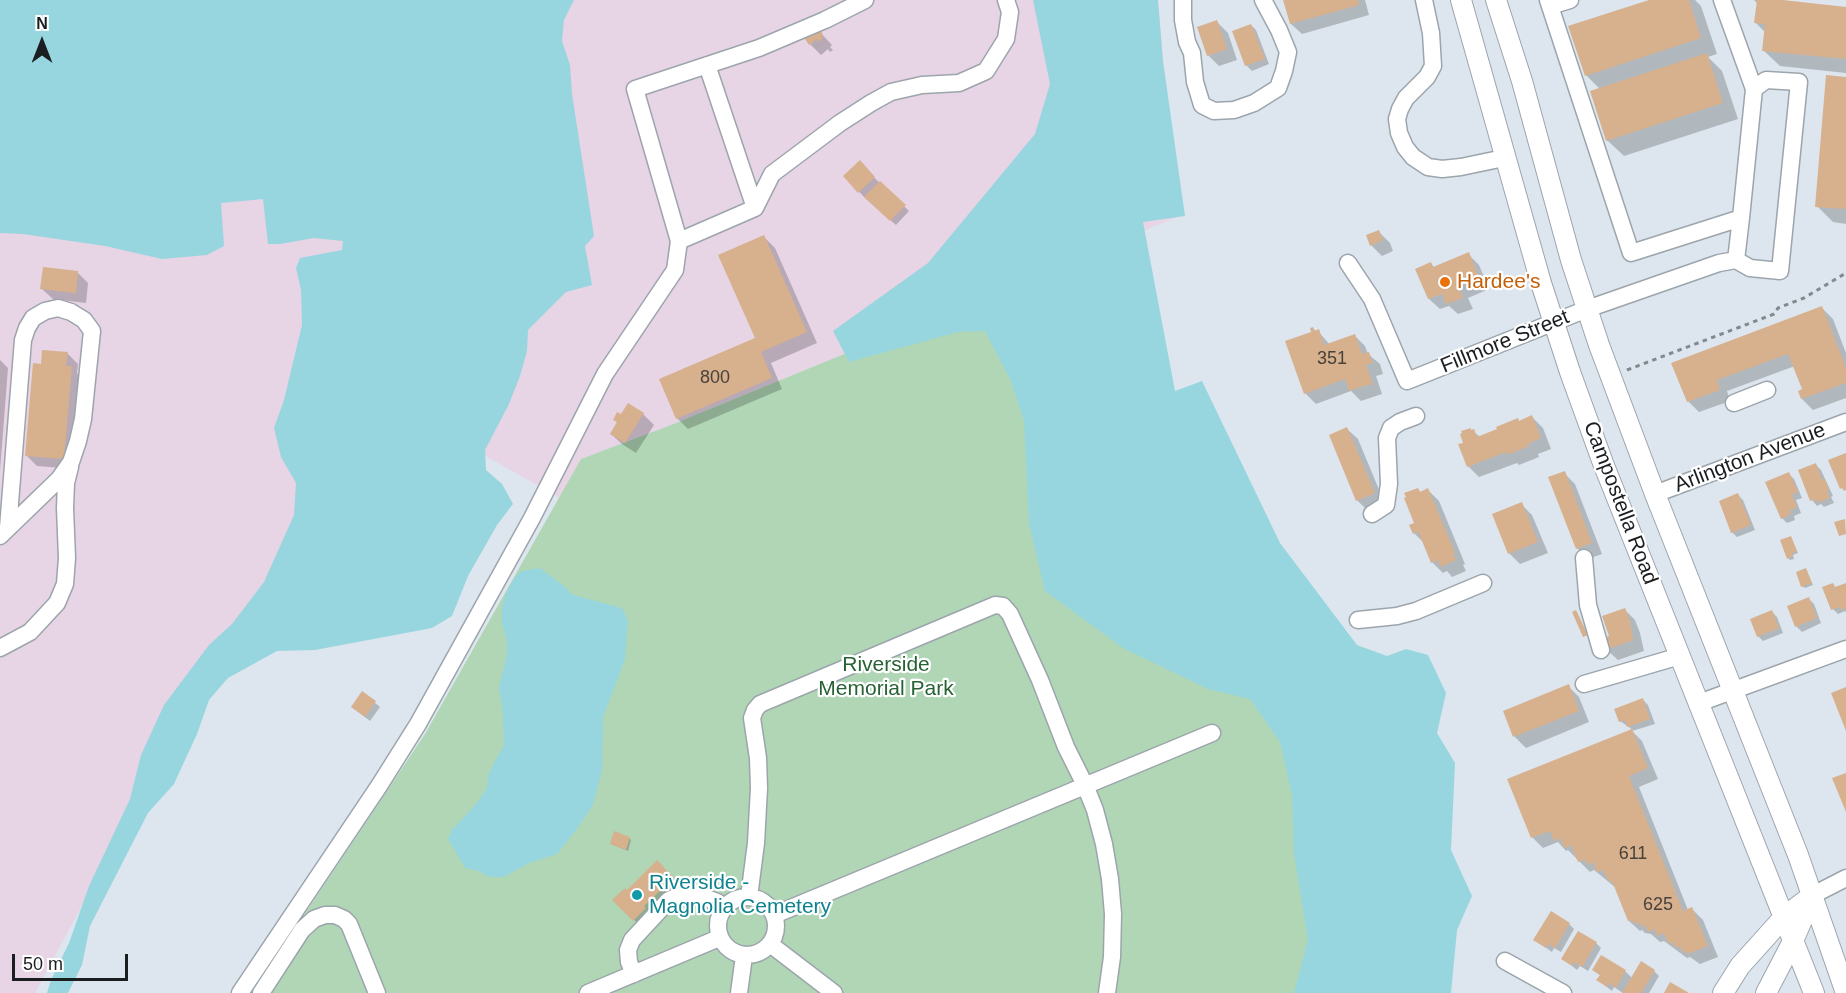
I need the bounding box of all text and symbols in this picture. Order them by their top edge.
north arrow [12,12,72,72]
text: N [36,15,48,32]
place label: Hardee's [1457,269,1540,295]
marker: Hardee's [1438,275,1452,289]
street label: Fillmore Street [1437,305,1573,379]
house number: 351 [1317,348,1347,370]
house number: 800 [700,367,730,389]
street label: Campostella Road [1577,418,1663,588]
street label: Arlington Avenue [1671,418,1829,498]
park label: Riverside Memorial Park [818,652,954,702]
house number: 611 [1619,843,1647,865]
place label: Riverside - Magnolia Cemetery [649,870,831,920]
marker: Riverside - Magnolia Cemetery [630,888,644,902]
house number: 625 [1643,894,1673,916]
scale bar [15,942,130,980]
text: 50 m [23,954,63,974]

